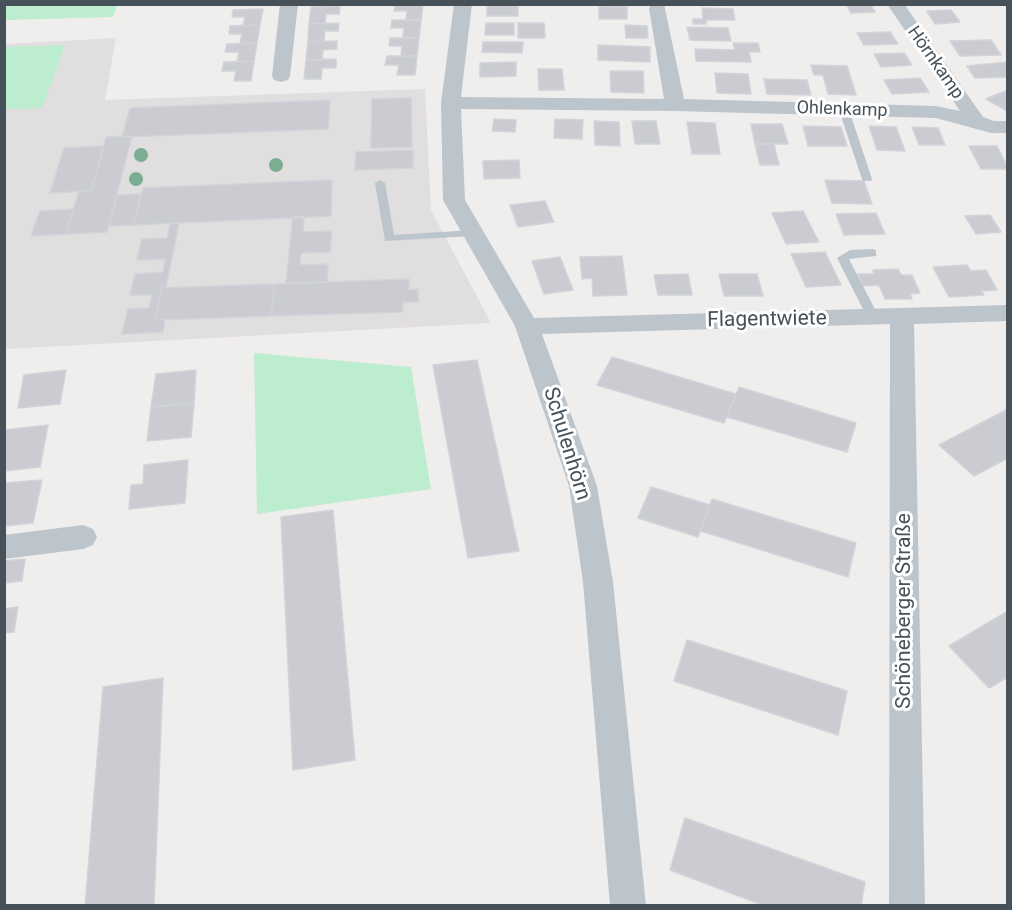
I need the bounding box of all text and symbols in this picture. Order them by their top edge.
street label: Hörnkamp [902,22,968,104]
street label: Ohlenkamp [796,98,888,122]
street label: Flagentwiete [707,306,827,334]
street label: Schulenhörn [537,385,595,503]
street label: Schöneberger Straße [892,513,918,709]

